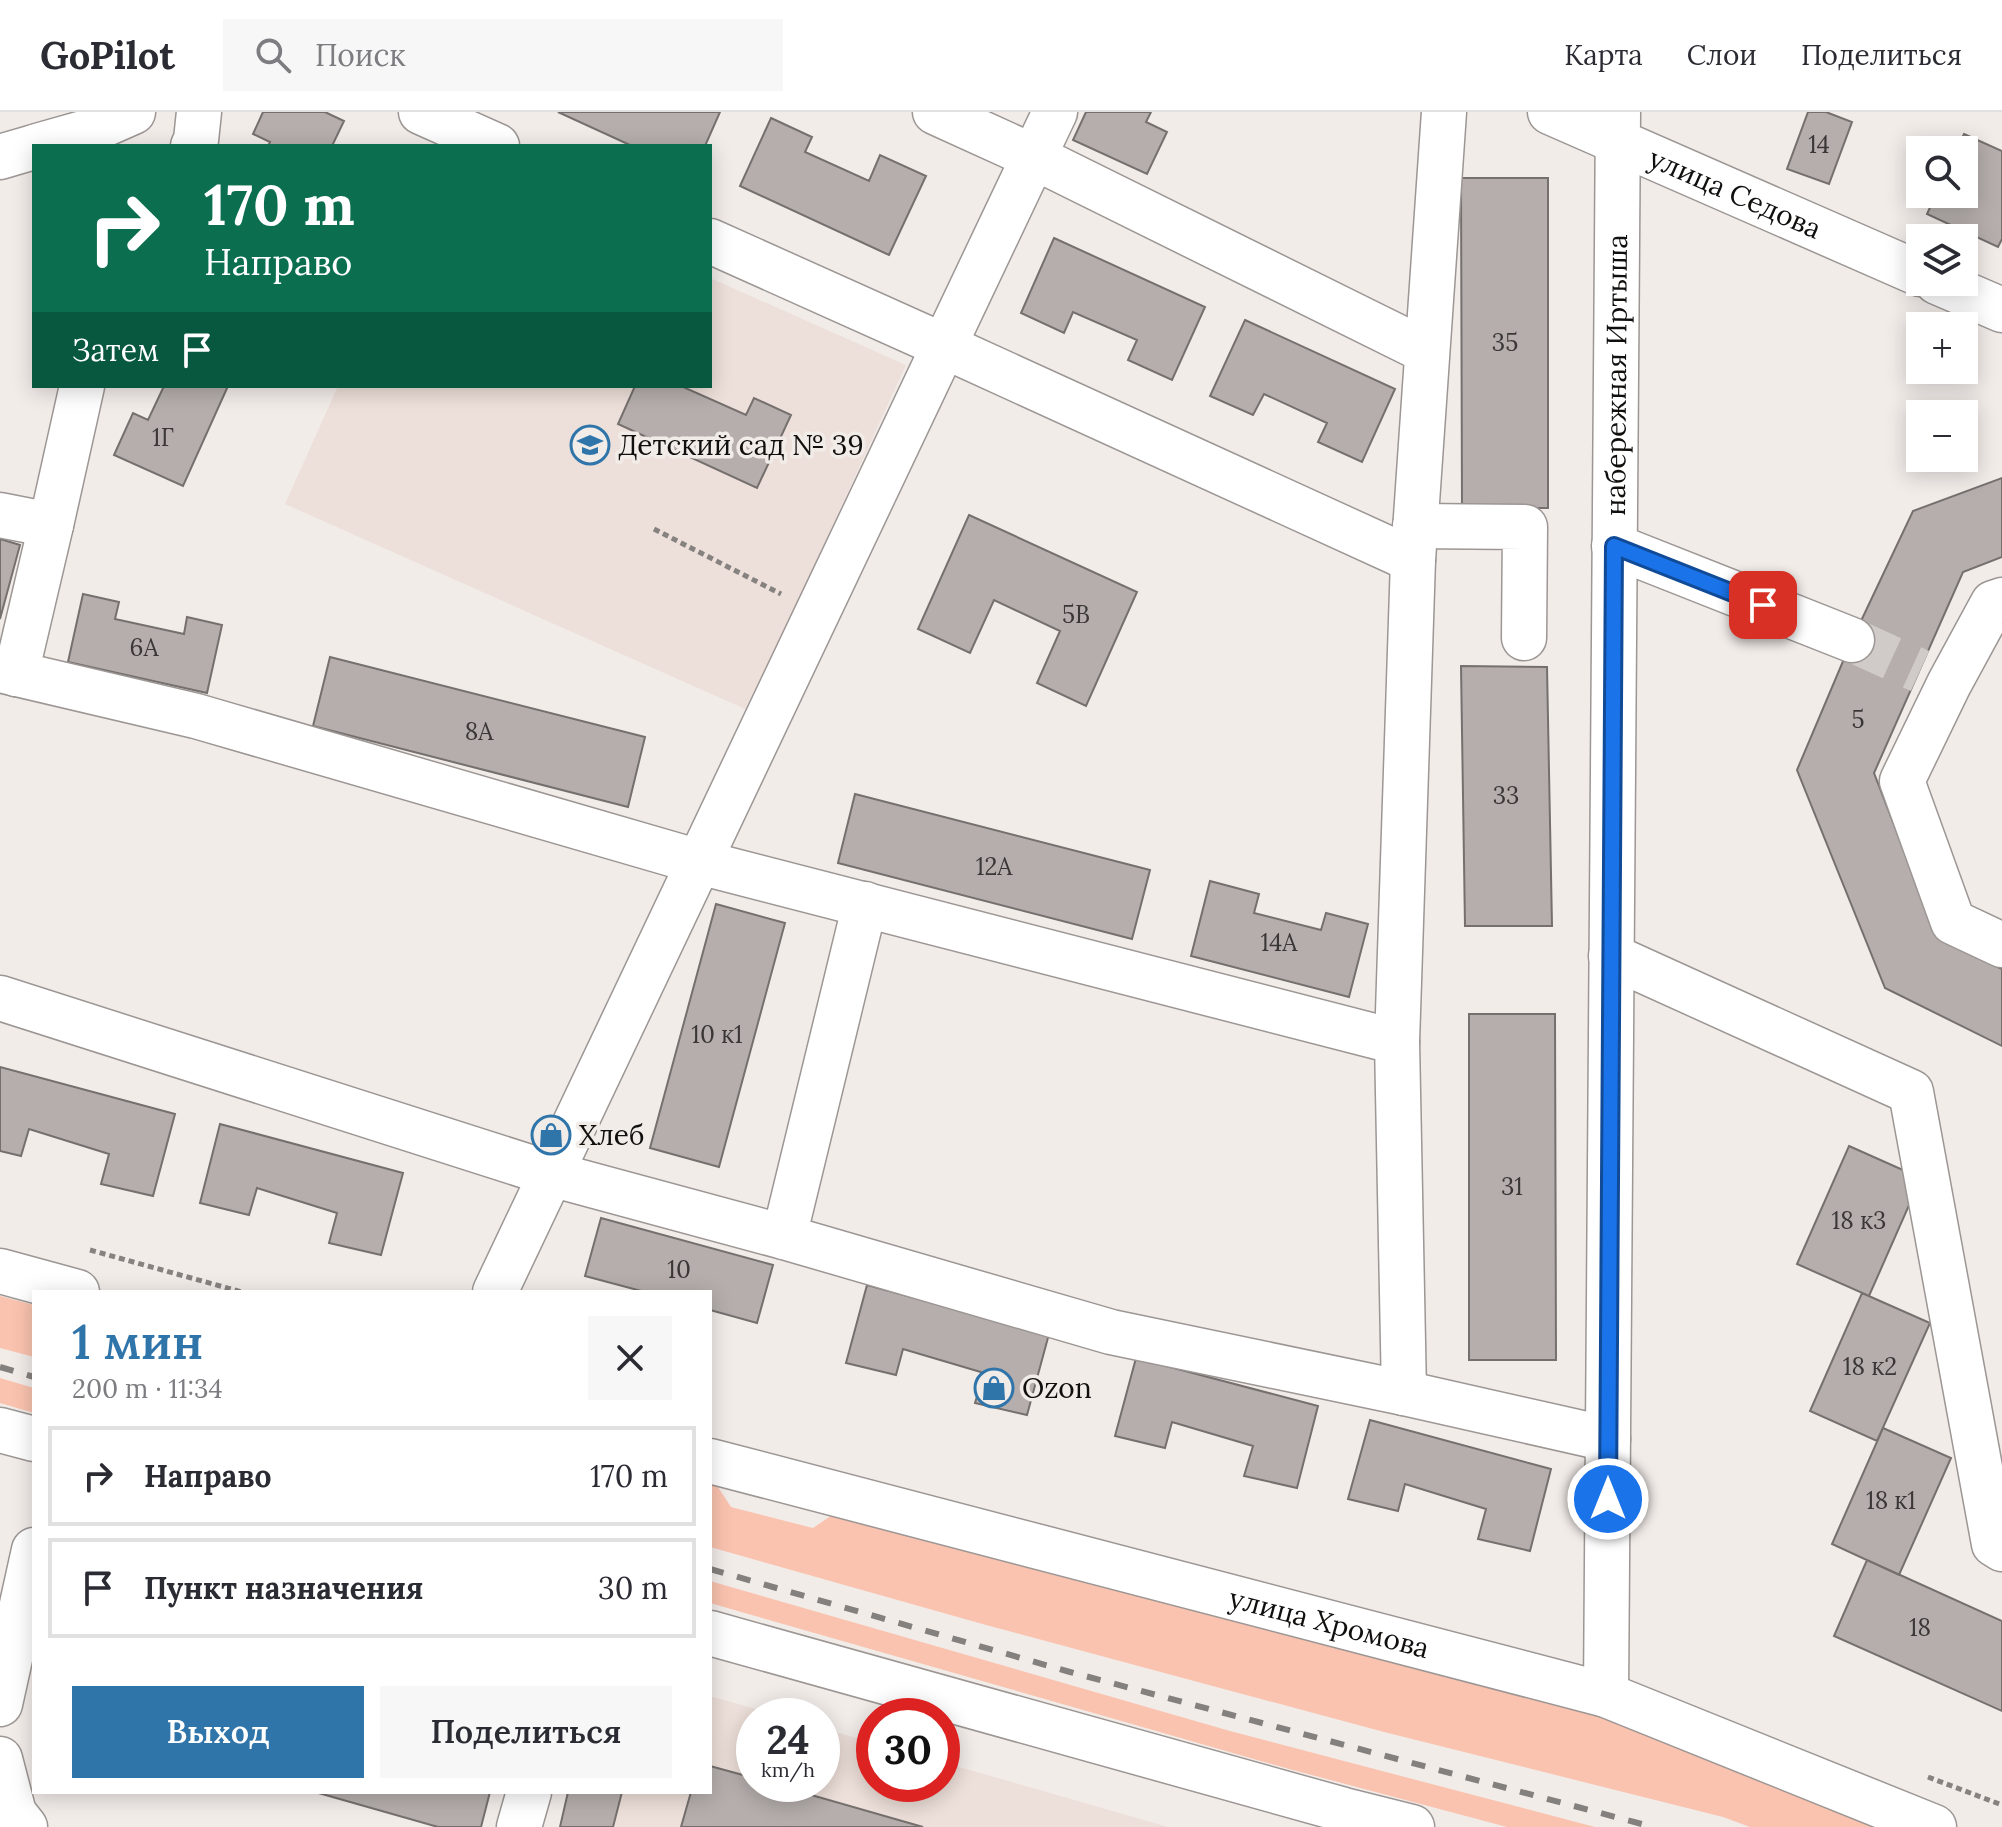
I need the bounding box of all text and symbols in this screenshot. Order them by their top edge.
search box [223,19,783,91]
text: GoPilot [40,31,175,79]
icon: search [251,33,295,77]
text: Поиск [315,36,406,74]
text: Карта [1564,37,1643,73]
text: Слои [1687,37,1757,73]
text: Поделиться [1801,37,1962,73]
house number: 14 [1808,129,1830,160]
map controls [1906,136,1978,472]
button: search [1906,136,1978,208]
street label: улица Седова [1643,139,1827,247]
text: 170 m [204,169,355,240]
icon: right [72,176,176,280]
button: layers [1906,224,1978,296]
street label: набережная Иртыша [1597,234,1635,516]
text: Направо [204,239,352,285]
button: + [1906,312,1978,384]
house number: 35 [1492,327,1518,358]
icon: arrive [175,328,219,372]
text: Затем [72,331,159,369]
button: − [1906,400,1978,472]
house number: 1Г [152,422,174,453]
school or university icon: Детский сад № 39 [569,424,611,466]
place label: Детский сад № 39 [618,427,864,463]
pin [1729,571,1797,639]
icon: arrive [1741,583,1785,627]
house number: 5В [1062,599,1090,630]
house number: 6А [130,632,159,663]
house number: 5 [1851,704,1865,735]
house number: 8А [465,716,494,747]
house number: 33 [1493,780,1519,811]
house number: 12А [976,851,1013,882]
house number: 14А [1261,927,1298,958]
house number: 10 к1 [691,1019,743,1050]
shop icon: Хлеб [530,1114,572,1156]
place label: Хлеб [579,1117,644,1153]
house number: 31 [1501,1171,1523,1202]
house number: 18 к3 [1832,1205,1886,1236]
house number: 10 [667,1254,691,1285]
text: 1 мин [72,1311,203,1372]
button: close [588,1316,672,1400]
house number: 18 к2 [1843,1351,1897,1382]
shop icon: Ozon [973,1367,1015,1409]
place label: Ozon [1022,1370,1092,1406]
text: 200 m · 11:34 [72,1372,223,1405]
icon: right [76,1454,120,1498]
text: Направо [144,1457,272,1495]
text: 170 m [590,1457,668,1495]
position arrow [1566,1457,1650,1541]
house number: 18 к1 [1866,1485,1916,1516]
icon: arrive [76,1566,120,1610]
text: Пункт назначения [144,1569,423,1607]
text: 30 m [598,1569,668,1607]
street label: улица Хромова [1225,1579,1433,1666]
house number: 18 [1909,1612,1931,1643]
button: Выход [72,1686,364,1778]
button: Поделиться [380,1686,672,1778]
speed limit sign: 30 [856,1698,960,1802]
text: 24 [766,1714,810,1765]
text: km/h [761,1757,815,1782]

